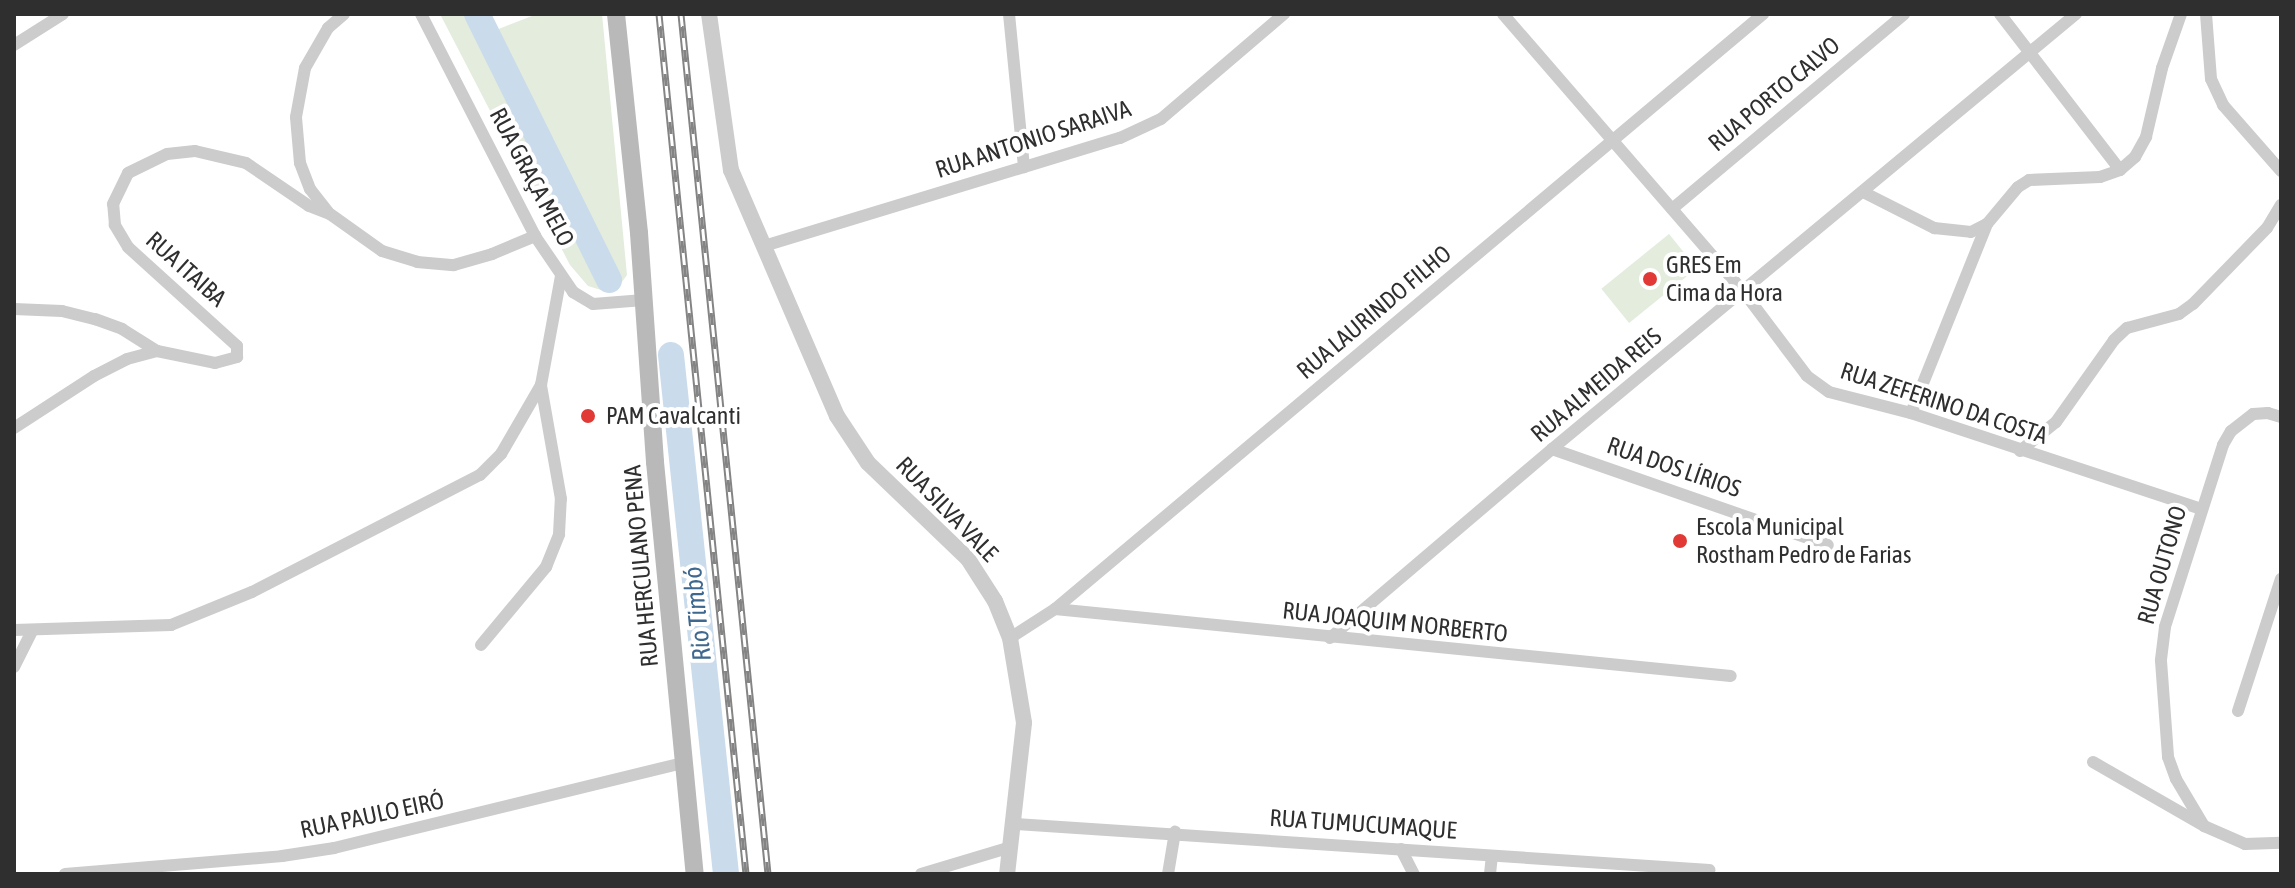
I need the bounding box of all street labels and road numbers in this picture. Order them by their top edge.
street label: RUA PORTO CALVO [1703,31,1845,157]
street label: RUA ANTONIO SARAIVA [932,94,1134,184]
street label: RUA GRAÇA MELO [483,103,581,251]
street label: RUA ITAIBA [140,226,232,312]
street label: RUA LAURINDO FILHO [1291,239,1457,385]
street label: RUA ALMEIDA REIS [1525,322,1667,448]
street label: RUA ZEFERINO DA COSTA [1837,356,2051,450]
street label: RUA DOS LÍRIOS [1603,431,1745,503]
street label: RUA SILVA VALE [890,451,1004,567]
street label: RUA HERCULANO PENA [618,464,664,668]
street label: RUA OUTONO [2131,503,2193,627]
street label: RUA JOAQUIM NORBERTO [1281,596,1509,648]
street label: RUA PAULO EIRÓ [298,786,446,844]
street label: RUA TUMUCUMAQUE [1269,803,1457,845]

